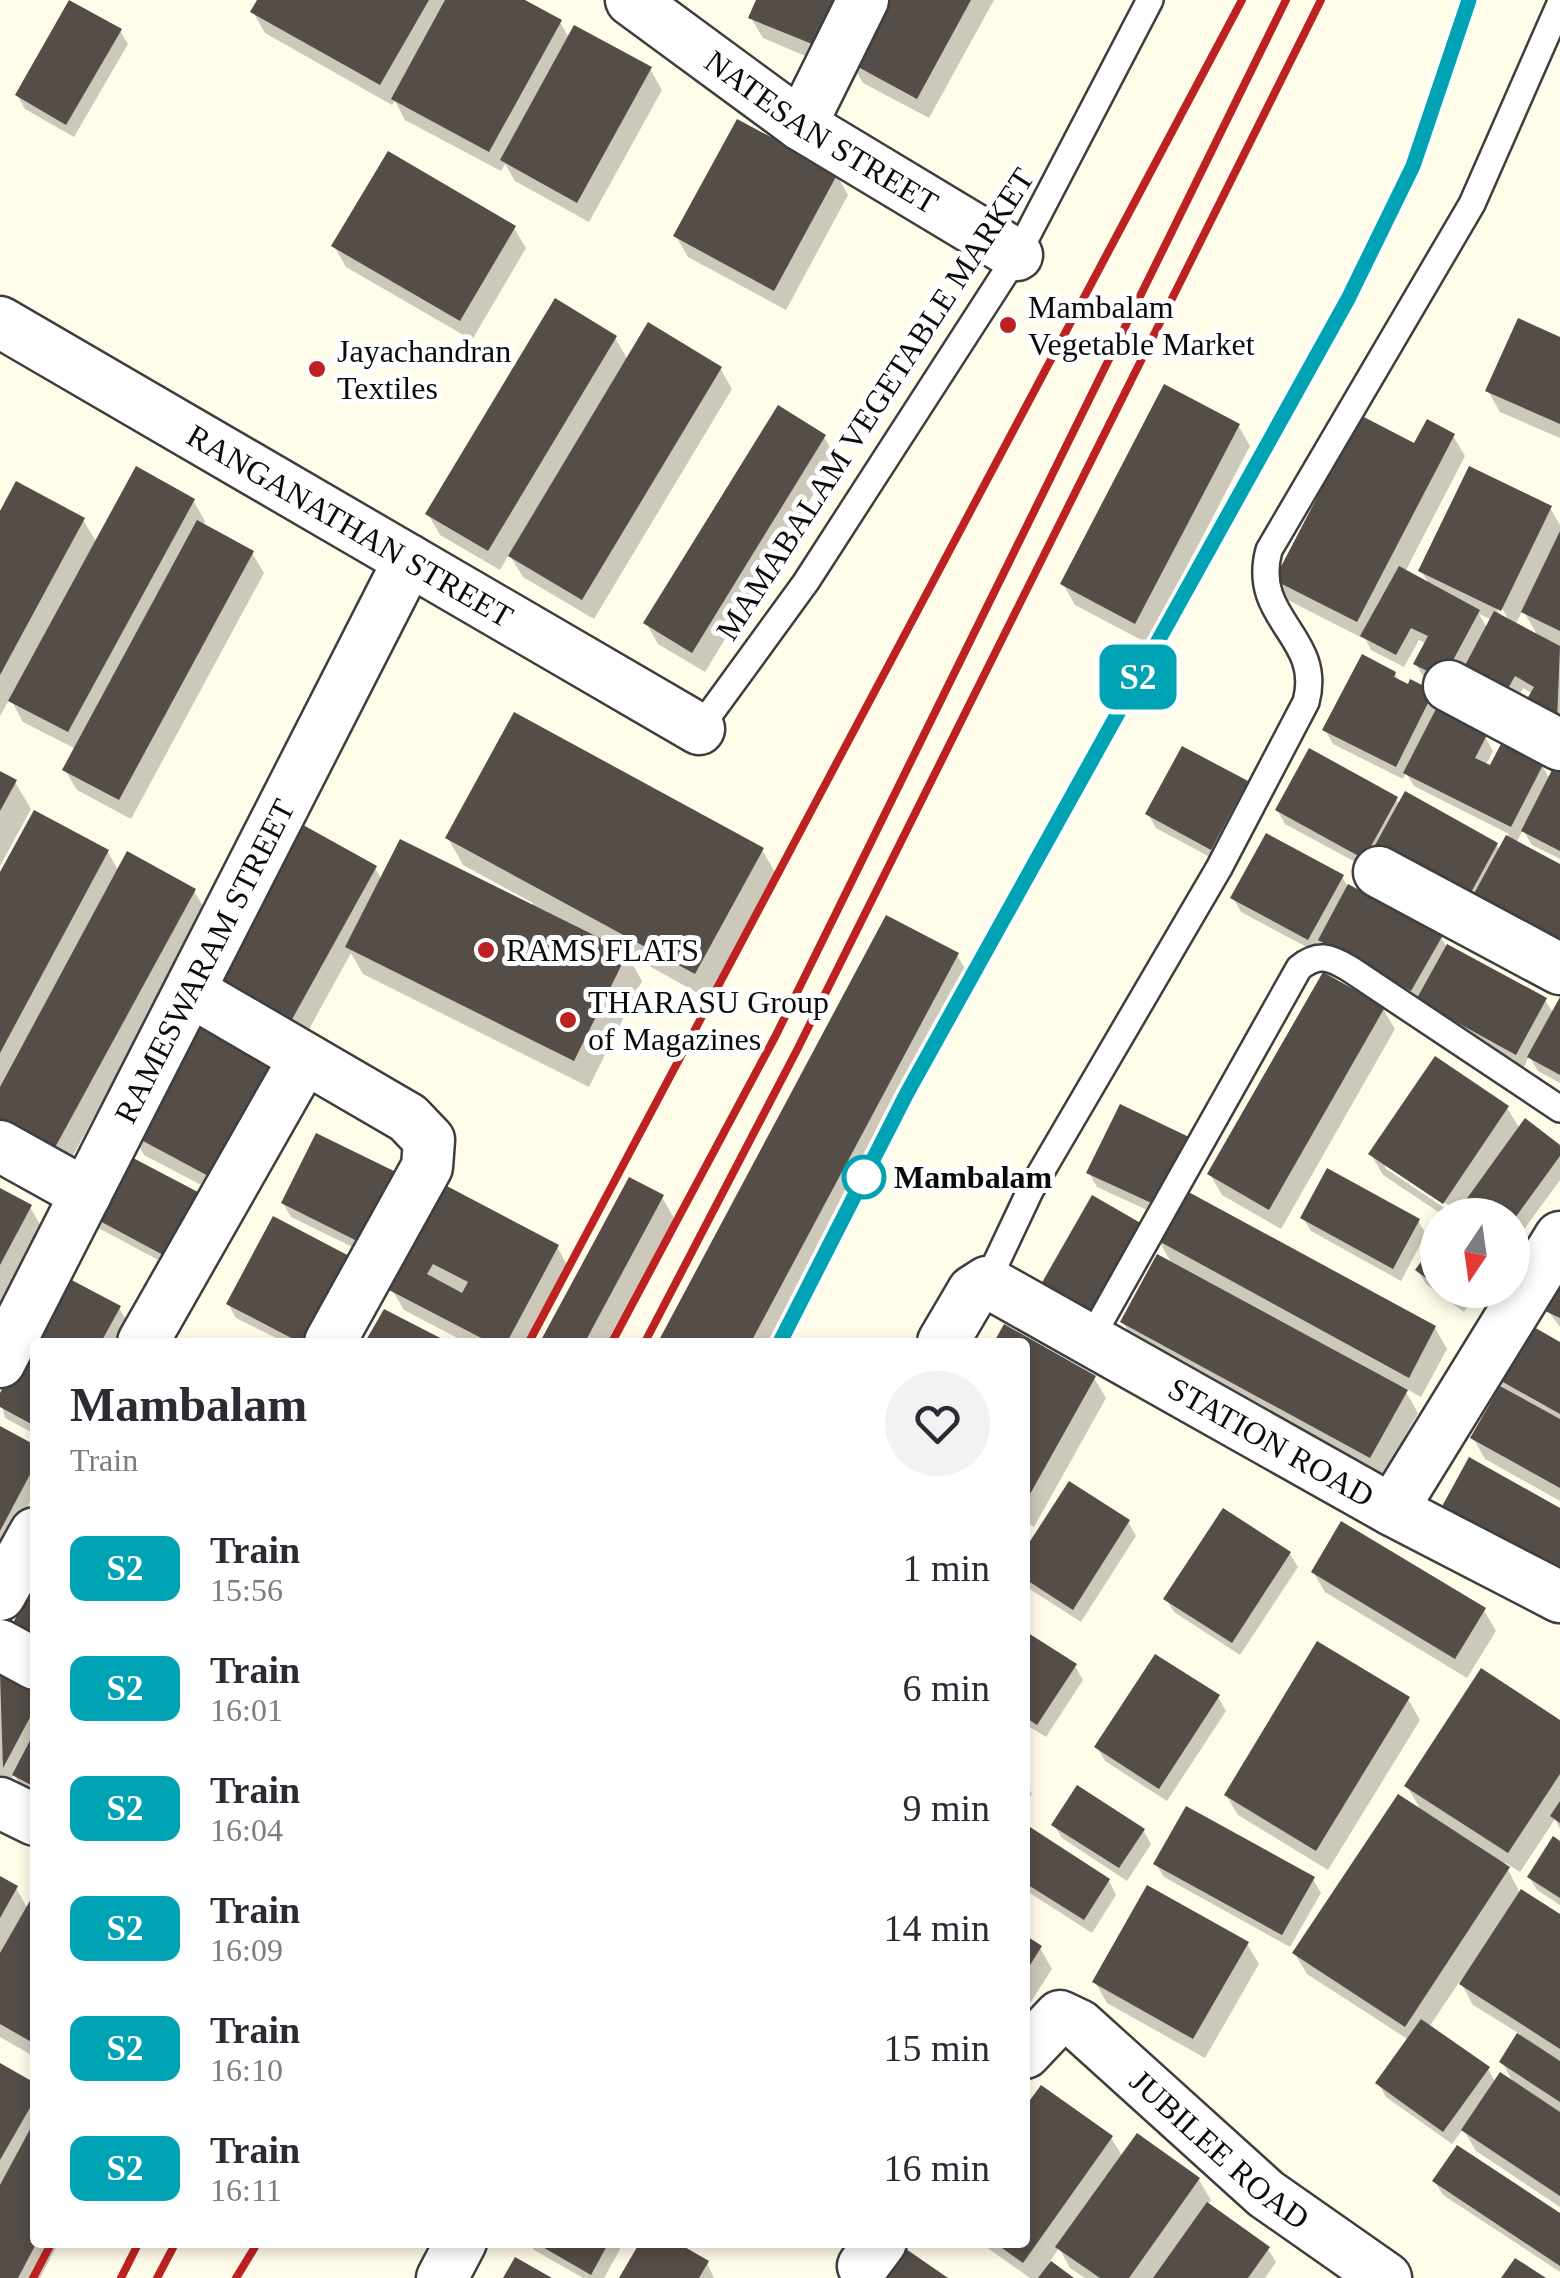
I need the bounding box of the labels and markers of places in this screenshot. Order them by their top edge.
place label: Mambalam Vegetable Market [1028,289,1255,362]
marker: Mambalam Vegetable Market [997,314,1019,336]
place label: Jayachandran Textiles [337,333,511,406]
marker: Jayachandran Textiles [306,358,328,380]
place label: RAMS FLATS [506,932,699,968]
marker: RAMS FLATS [475,939,497,961]
place label: THARASU Group of Magazines [588,984,829,1057]
marker: THARASU Group of Magazines [557,1009,579,1031]
marker: Mambalam [843,1156,885,1198]
place label: Mambalam [894,1159,1053,1195]

